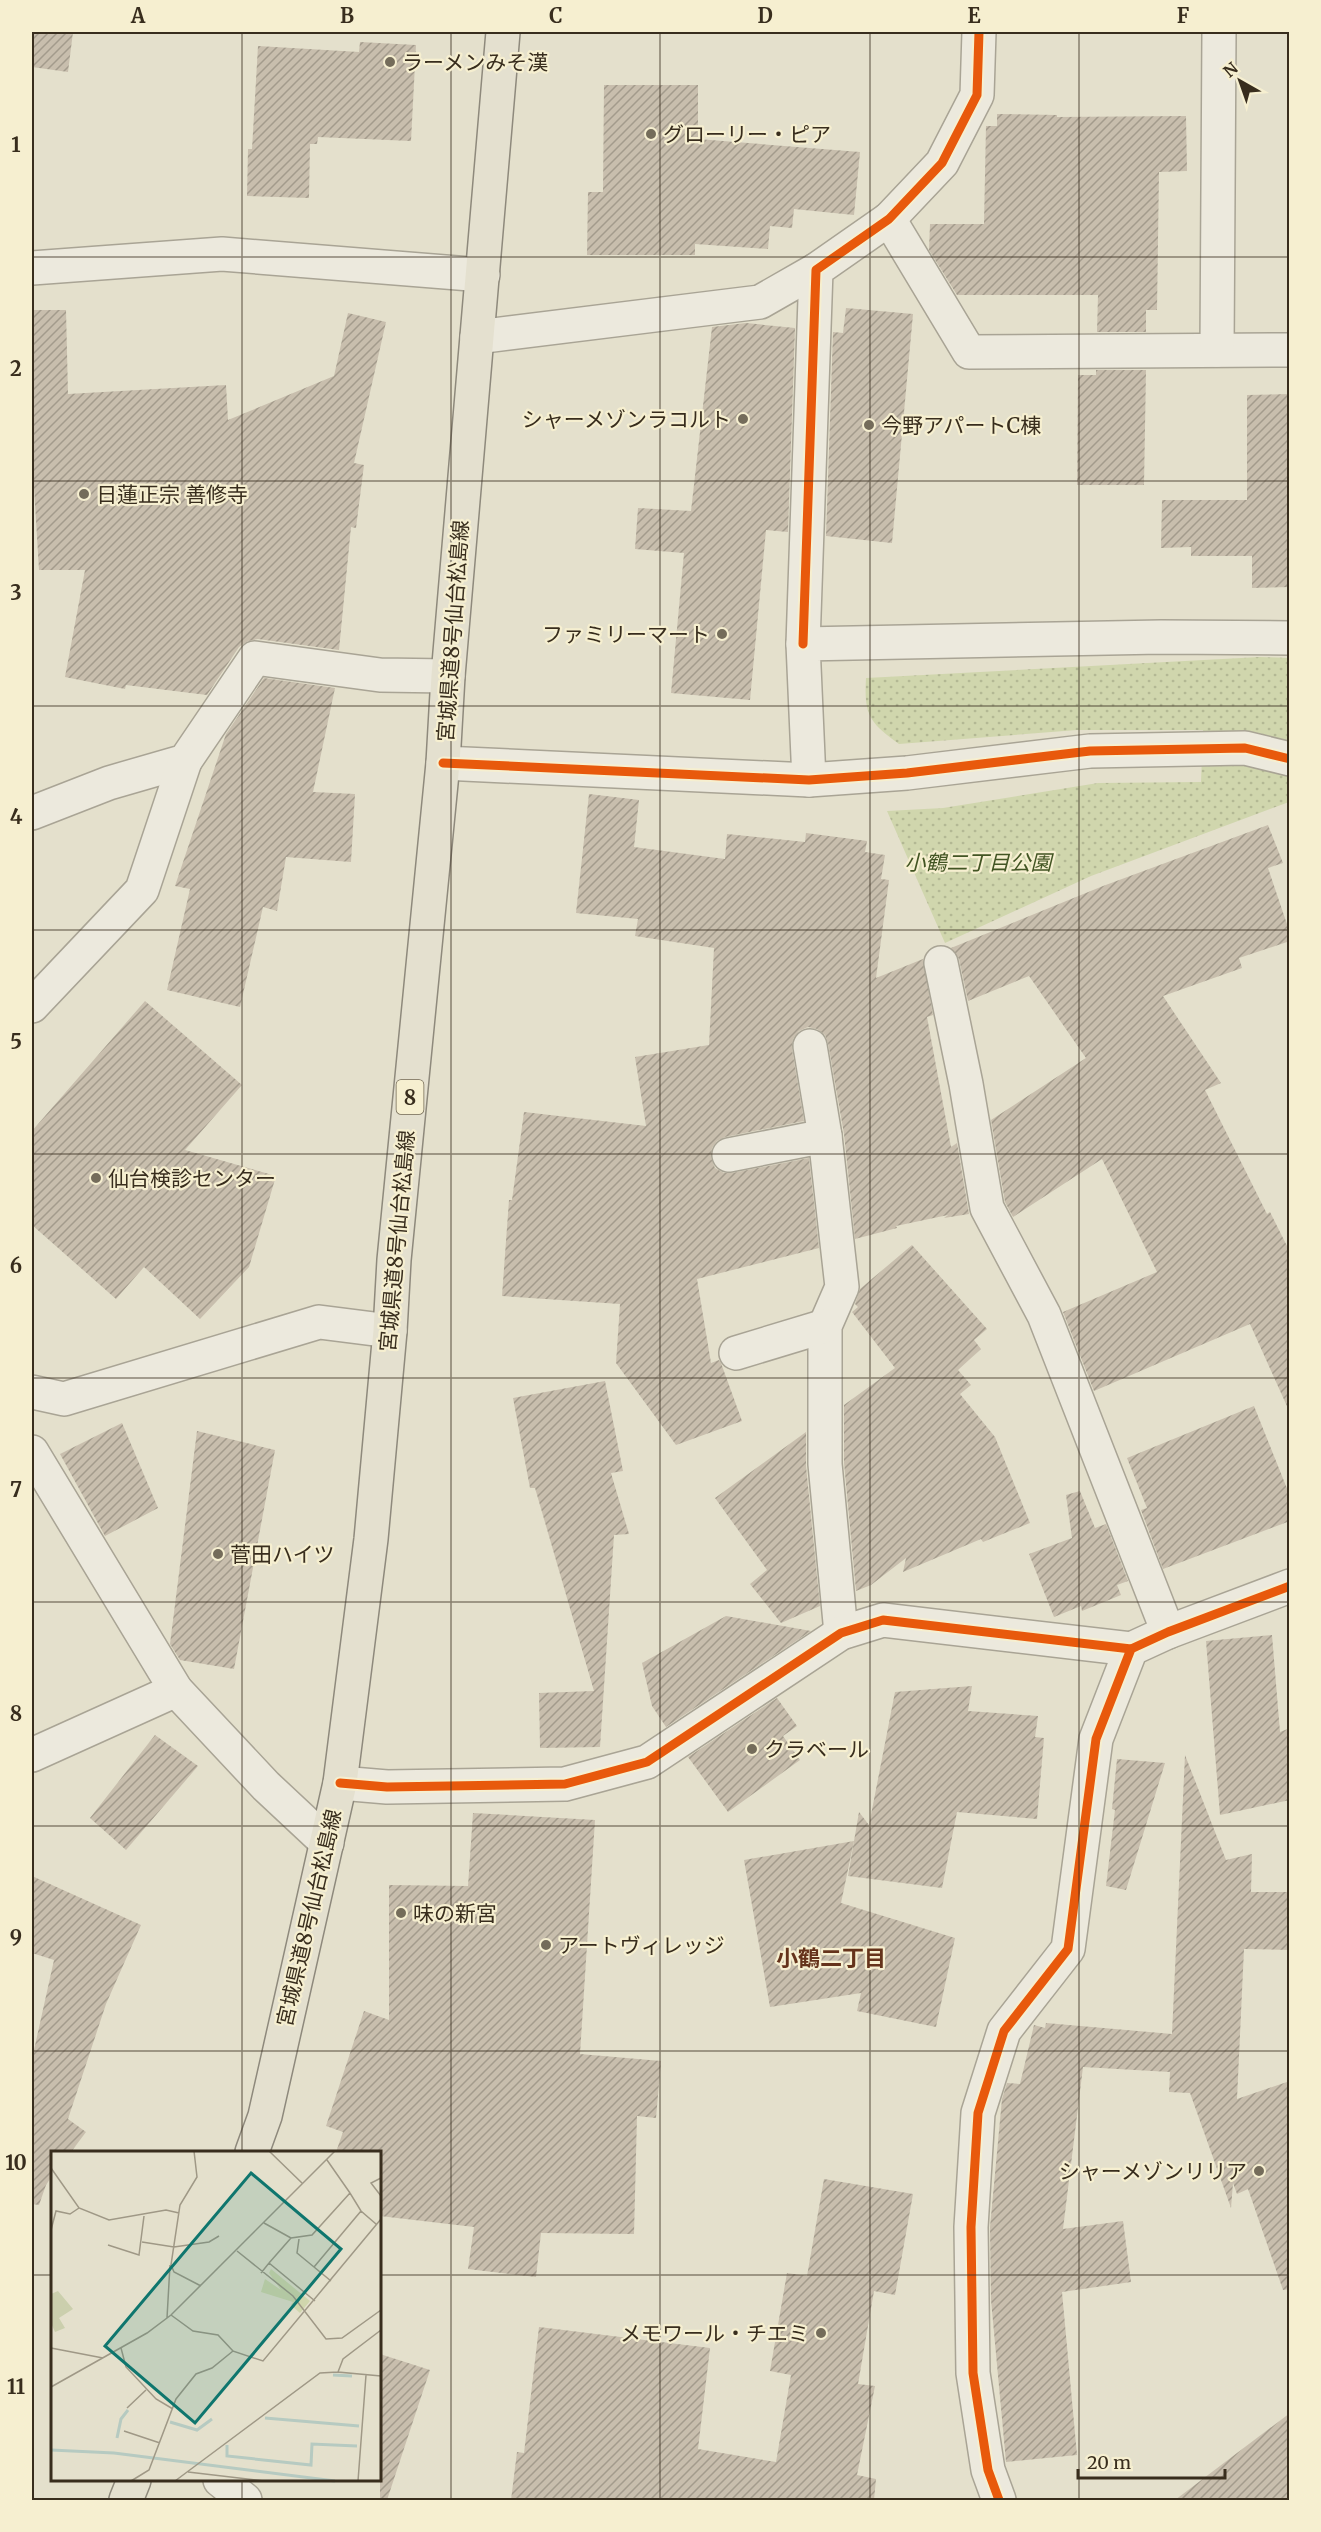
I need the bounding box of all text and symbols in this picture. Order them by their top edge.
text: A [130,3,146,28]
text: B [340,3,354,28]
text: C [549,3,563,28]
text: D [757,3,773,28]
text: E [967,3,981,28]
text: F [1177,3,1190,28]
place label: ラーメンみそ漢 [402,49,548,76]
north arrow [1210,51,1270,111]
marker: ラーメンみそ漢 [383,55,397,69]
text: N [1219,58,1242,81]
place label: グローリー・ピア [663,121,831,148]
marker: グローリー・ピア [644,127,658,141]
text: 1 [11,132,21,157]
text: 2 [10,356,22,381]
place label: シャーメゾンラコルト [522,406,731,433]
marker: シャーメゾンラコルト [736,412,750,426]
place label: 今野アパートC棟 [881,412,1041,439]
marker: 今野アパートC棟 [862,418,876,432]
place label: 日蓮正宗 善修寺 [96,481,248,508]
marker: 日蓮正宗 善修寺 [77,487,91,501]
street label: 宮城県道8号仙台松島線 [432,519,474,743]
text: 3 [10,580,22,605]
place label: ファミリーマート [542,621,710,648]
marker: ファミリーマート [715,627,729,641]
text: 4 [10,804,23,829]
park label: 小鶴二丁目公園 [905,849,1054,876]
text: 5 [10,1029,22,1054]
road number: 8 [396,1080,424,1114]
street label: 宮城県道8号仙台松島線 [374,1129,420,1353]
place label: 仙台検診センター [108,1165,276,1192]
marker: 仙台検診センター [89,1171,103,1185]
text: 6 [10,1253,22,1278]
text: 7 [10,1477,22,1502]
place label: 菅田ハイツ [230,1541,335,1568]
marker: 菅田ハイツ [211,1547,225,1561]
text: 8 [10,1701,22,1726]
place label: クラベール [764,1736,869,1763]
marker: クラベール [745,1742,759,1756]
street label: 宮城県道8号仙台松島線 [271,1807,347,2029]
place label: 味の新宮 [413,1900,497,1927]
marker: 味の新宮 [394,1906,408,1920]
text: 9 [10,1925,22,1950]
place label: アートヴィレッジ [558,1932,725,1959]
marker: アートヴィレッジ [539,1938,553,1952]
district label: 小鶴二丁目 [776,1944,886,1972]
text: 10 [5,2150,27,2175]
inset map [51,2151,381,2481]
place label: シャーメゾンリリア [1059,2158,1247,2185]
marker: シャーメゾンリリア [1252,2164,1266,2178]
place label: メモワール・チエミ [620,2320,809,2347]
marker: メモワール・チエミ [814,2326,828,2340]
text: 11 [7,2374,25,2399]
scale bar [1078,2442,1225,2480]
text: 20 m [1087,2451,1131,2474]

